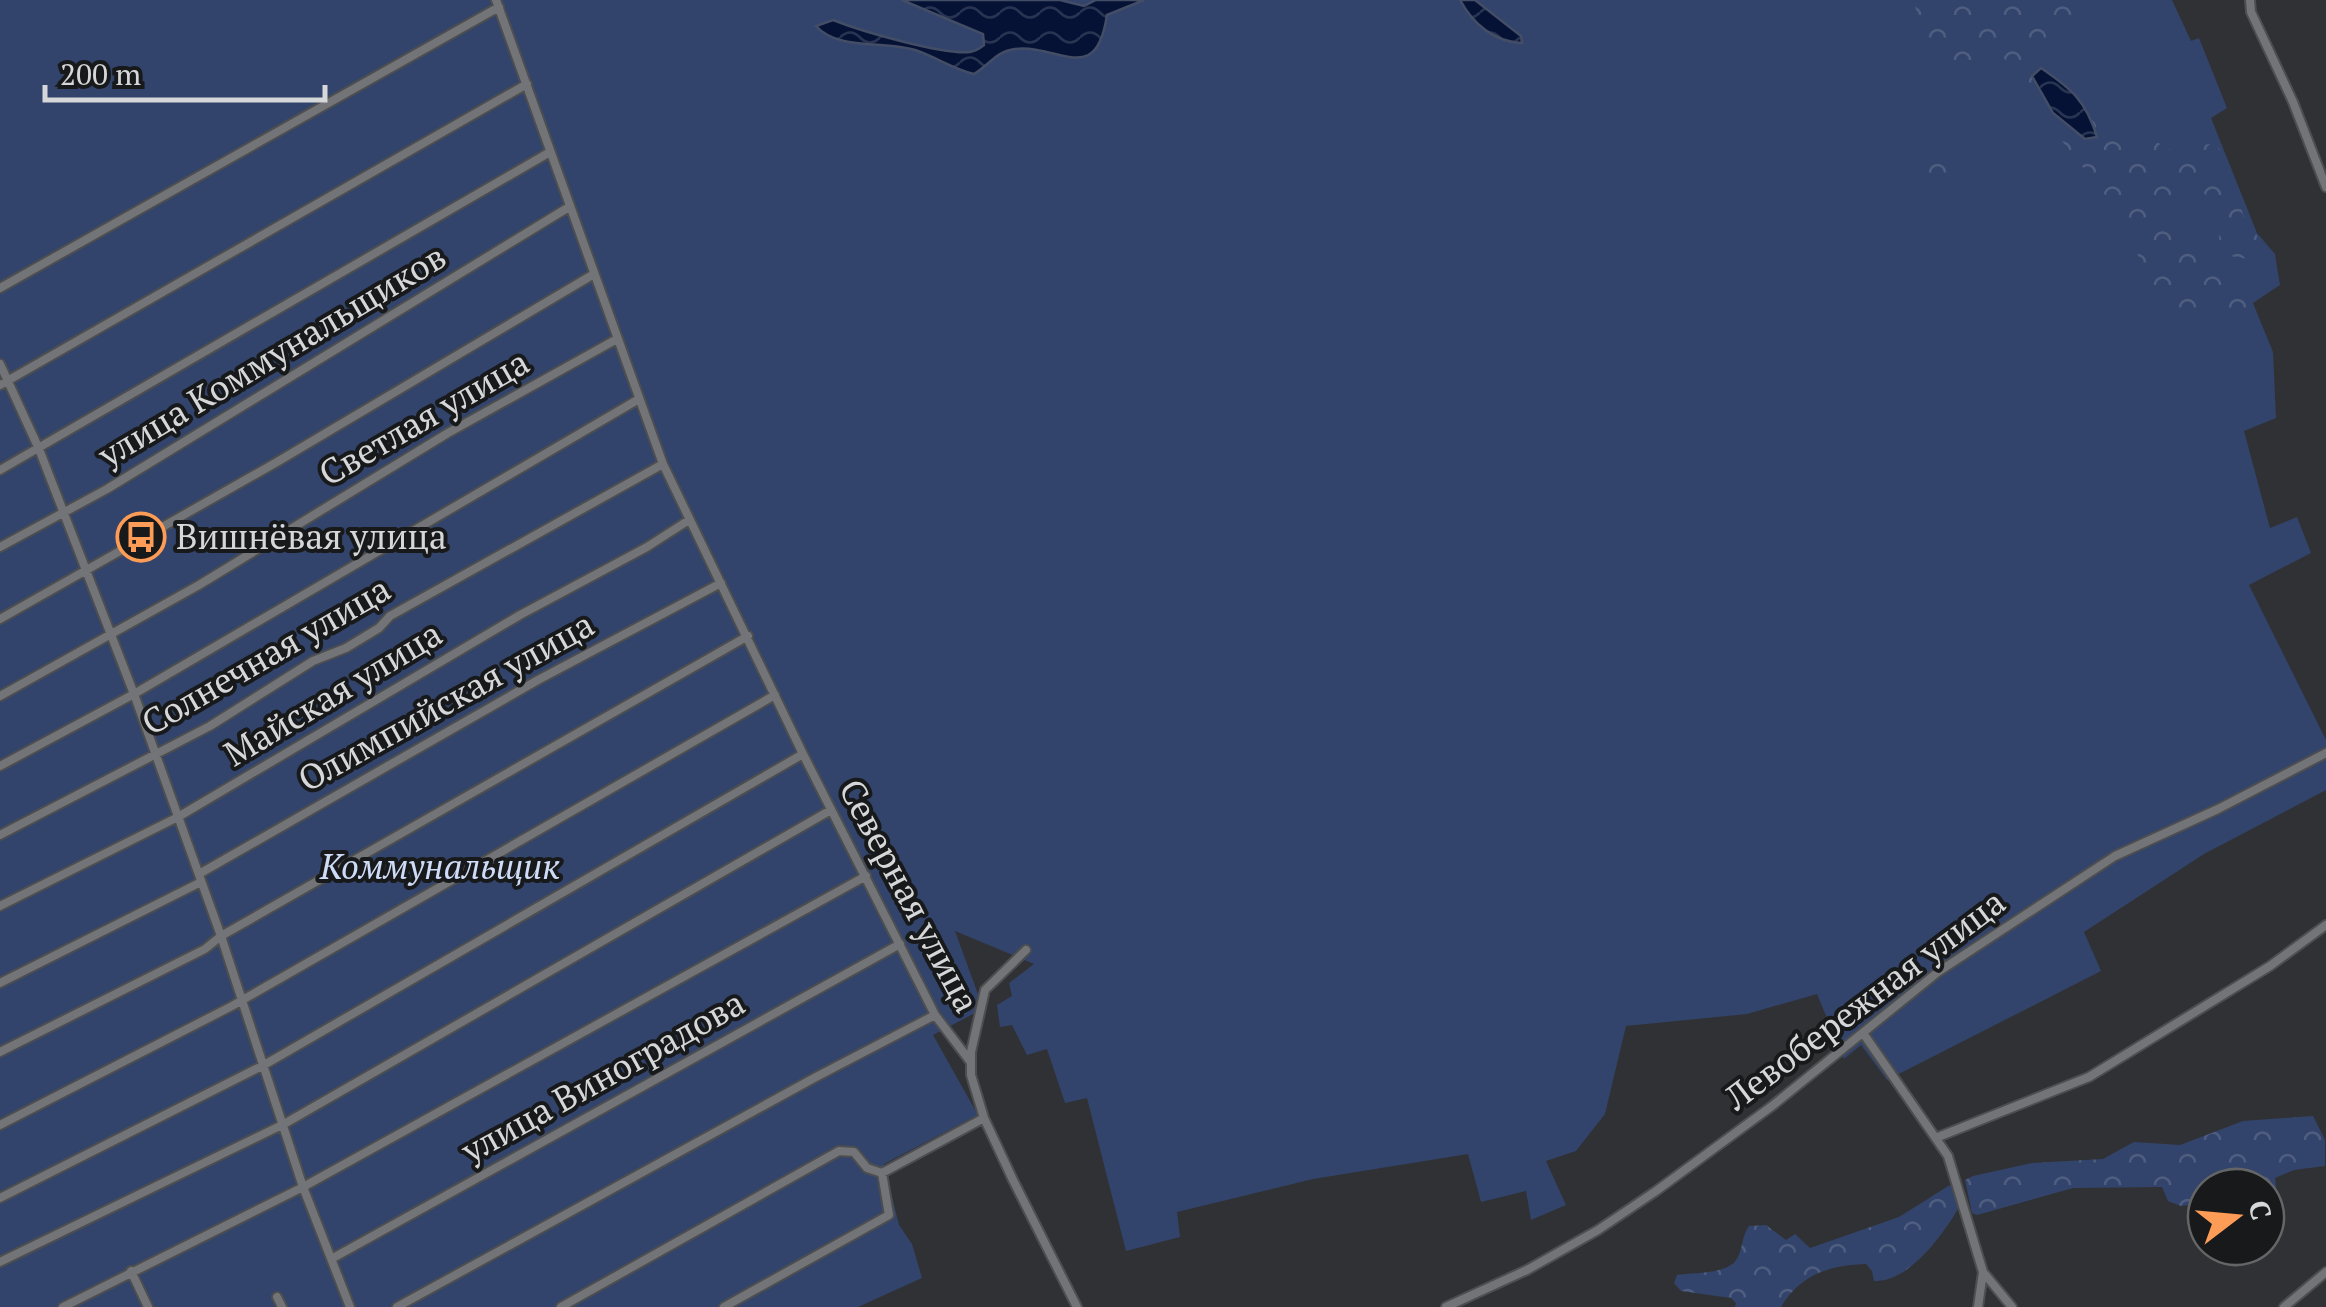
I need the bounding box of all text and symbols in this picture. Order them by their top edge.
scale bar [45,40,325,102]
text: 200 m [60,54,141,94]
street label: улица Коммунальщиков [88,233,454,478]
street label: Светлая улица [310,338,537,496]
bus stop icon: Вишнёвая улица [115,511,167,563]
place label: Вишнёвая улица [176,513,447,559]
street label: Солнечная улица [133,565,398,745]
street label: Олимпийская улица [289,601,602,802]
street label: Майская улица [215,610,450,776]
street label: Северная улица [829,771,991,1020]
park label: Коммунальщик [319,843,560,889]
street label: Левобережная улица [1714,879,2014,1120]
street label: улица Виноградова [452,979,752,1174]
north arrow [2186,1167,2286,1267]
text: С [2240,1196,2281,1224]

